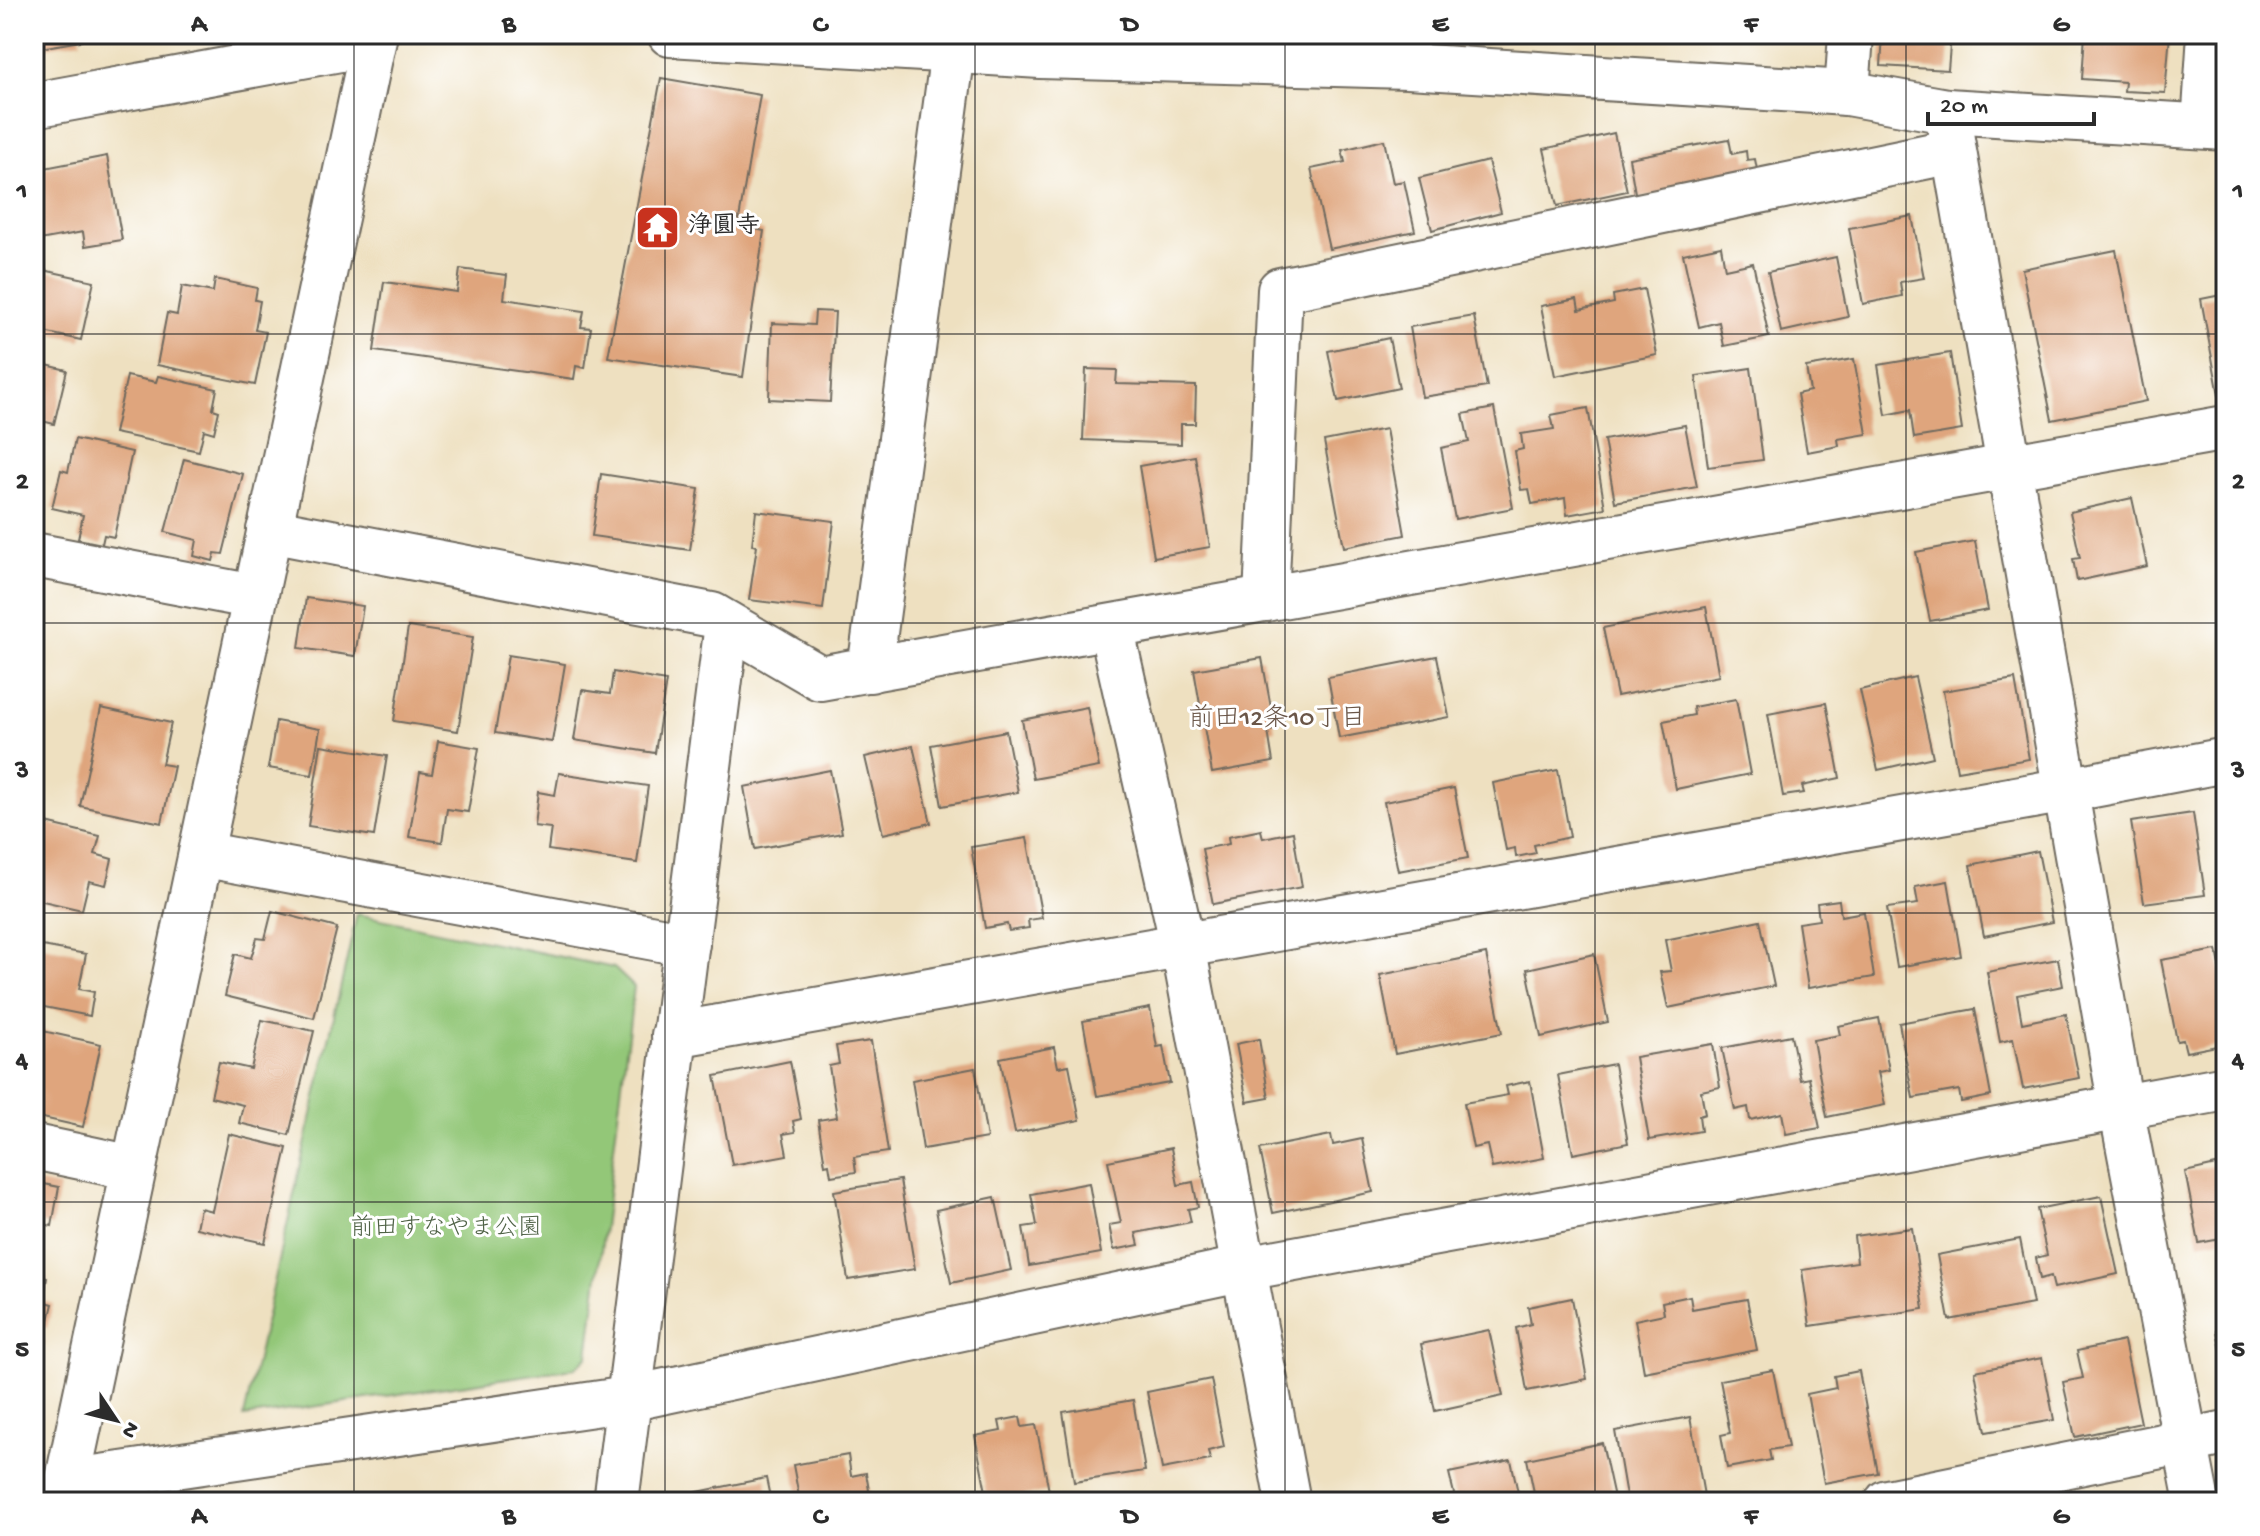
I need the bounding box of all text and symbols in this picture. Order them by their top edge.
text: A [190,11,208,42]
text: B [501,11,517,42]
text: C [813,11,830,42]
text: D [1120,11,1140,42]
text: E [1432,11,1450,42]
text: F [1743,11,1759,42]
text: G [2053,11,2071,42]
scale bar [1928,76,2094,126]
text: 20 m [1940,93,1988,122]
text: 1 [16,178,27,209]
text: 1 [2232,178,2243,209]
temple icon: 浄圓寺 [633,203,681,251]
place label: 浄圓寺 [688,212,760,242]
text: 2 [16,468,29,499]
text: 2 [2232,468,2245,499]
district label: 前田12条10丁目 [1188,703,1366,736]
text: 3 [14,757,29,788]
text: 3 [2230,757,2245,788]
text: 4 [15,1047,29,1078]
text: 4 [2231,1047,2245,1078]
park label: 前田すなやま公園 [350,1214,542,1244]
text: 5 [15,1336,29,1367]
text: 5 [2231,1336,2245,1367]
north arrow [76,1380,156,1460]
text: N [114,1416,144,1443]
text: A [190,1503,208,1534]
text: B [501,1503,517,1534]
text: C [813,1503,830,1534]
text: D [1120,1503,1140,1534]
text: E [1432,1503,1450,1534]
text: F [1743,1503,1759,1534]
text: G [2053,1503,2071,1534]

